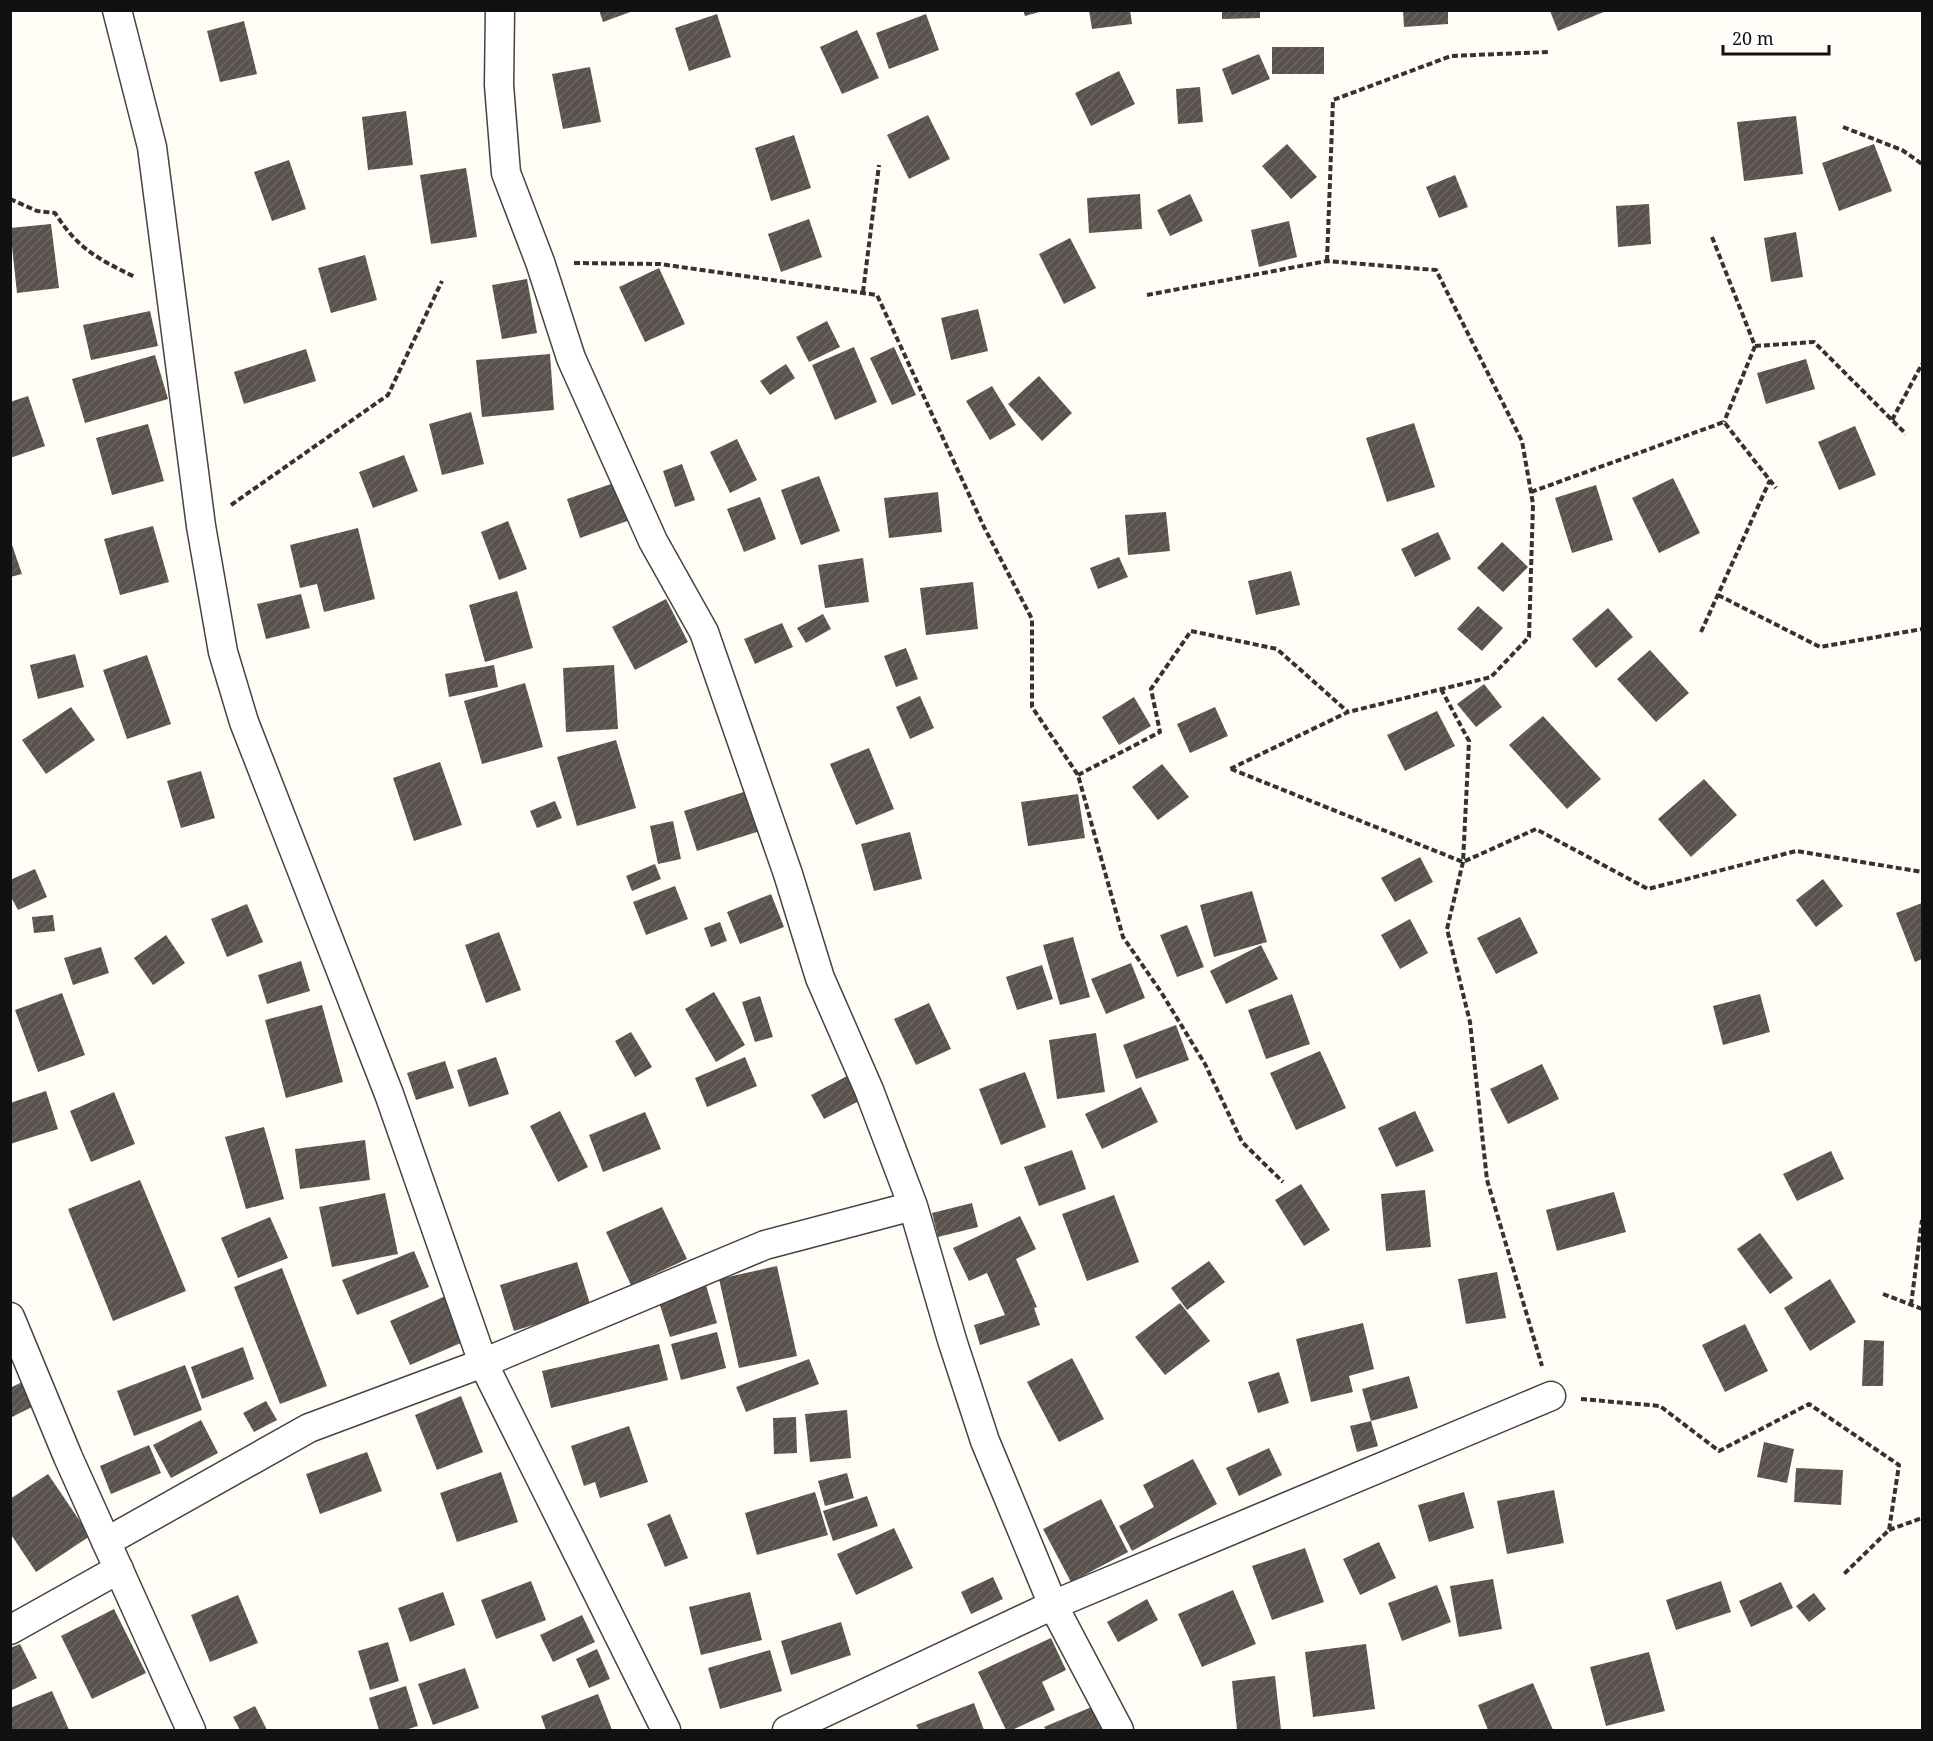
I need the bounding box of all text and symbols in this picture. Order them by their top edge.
scale bar [1723,18,1830,56]
text: 20 m [1732,26,1774,50]

